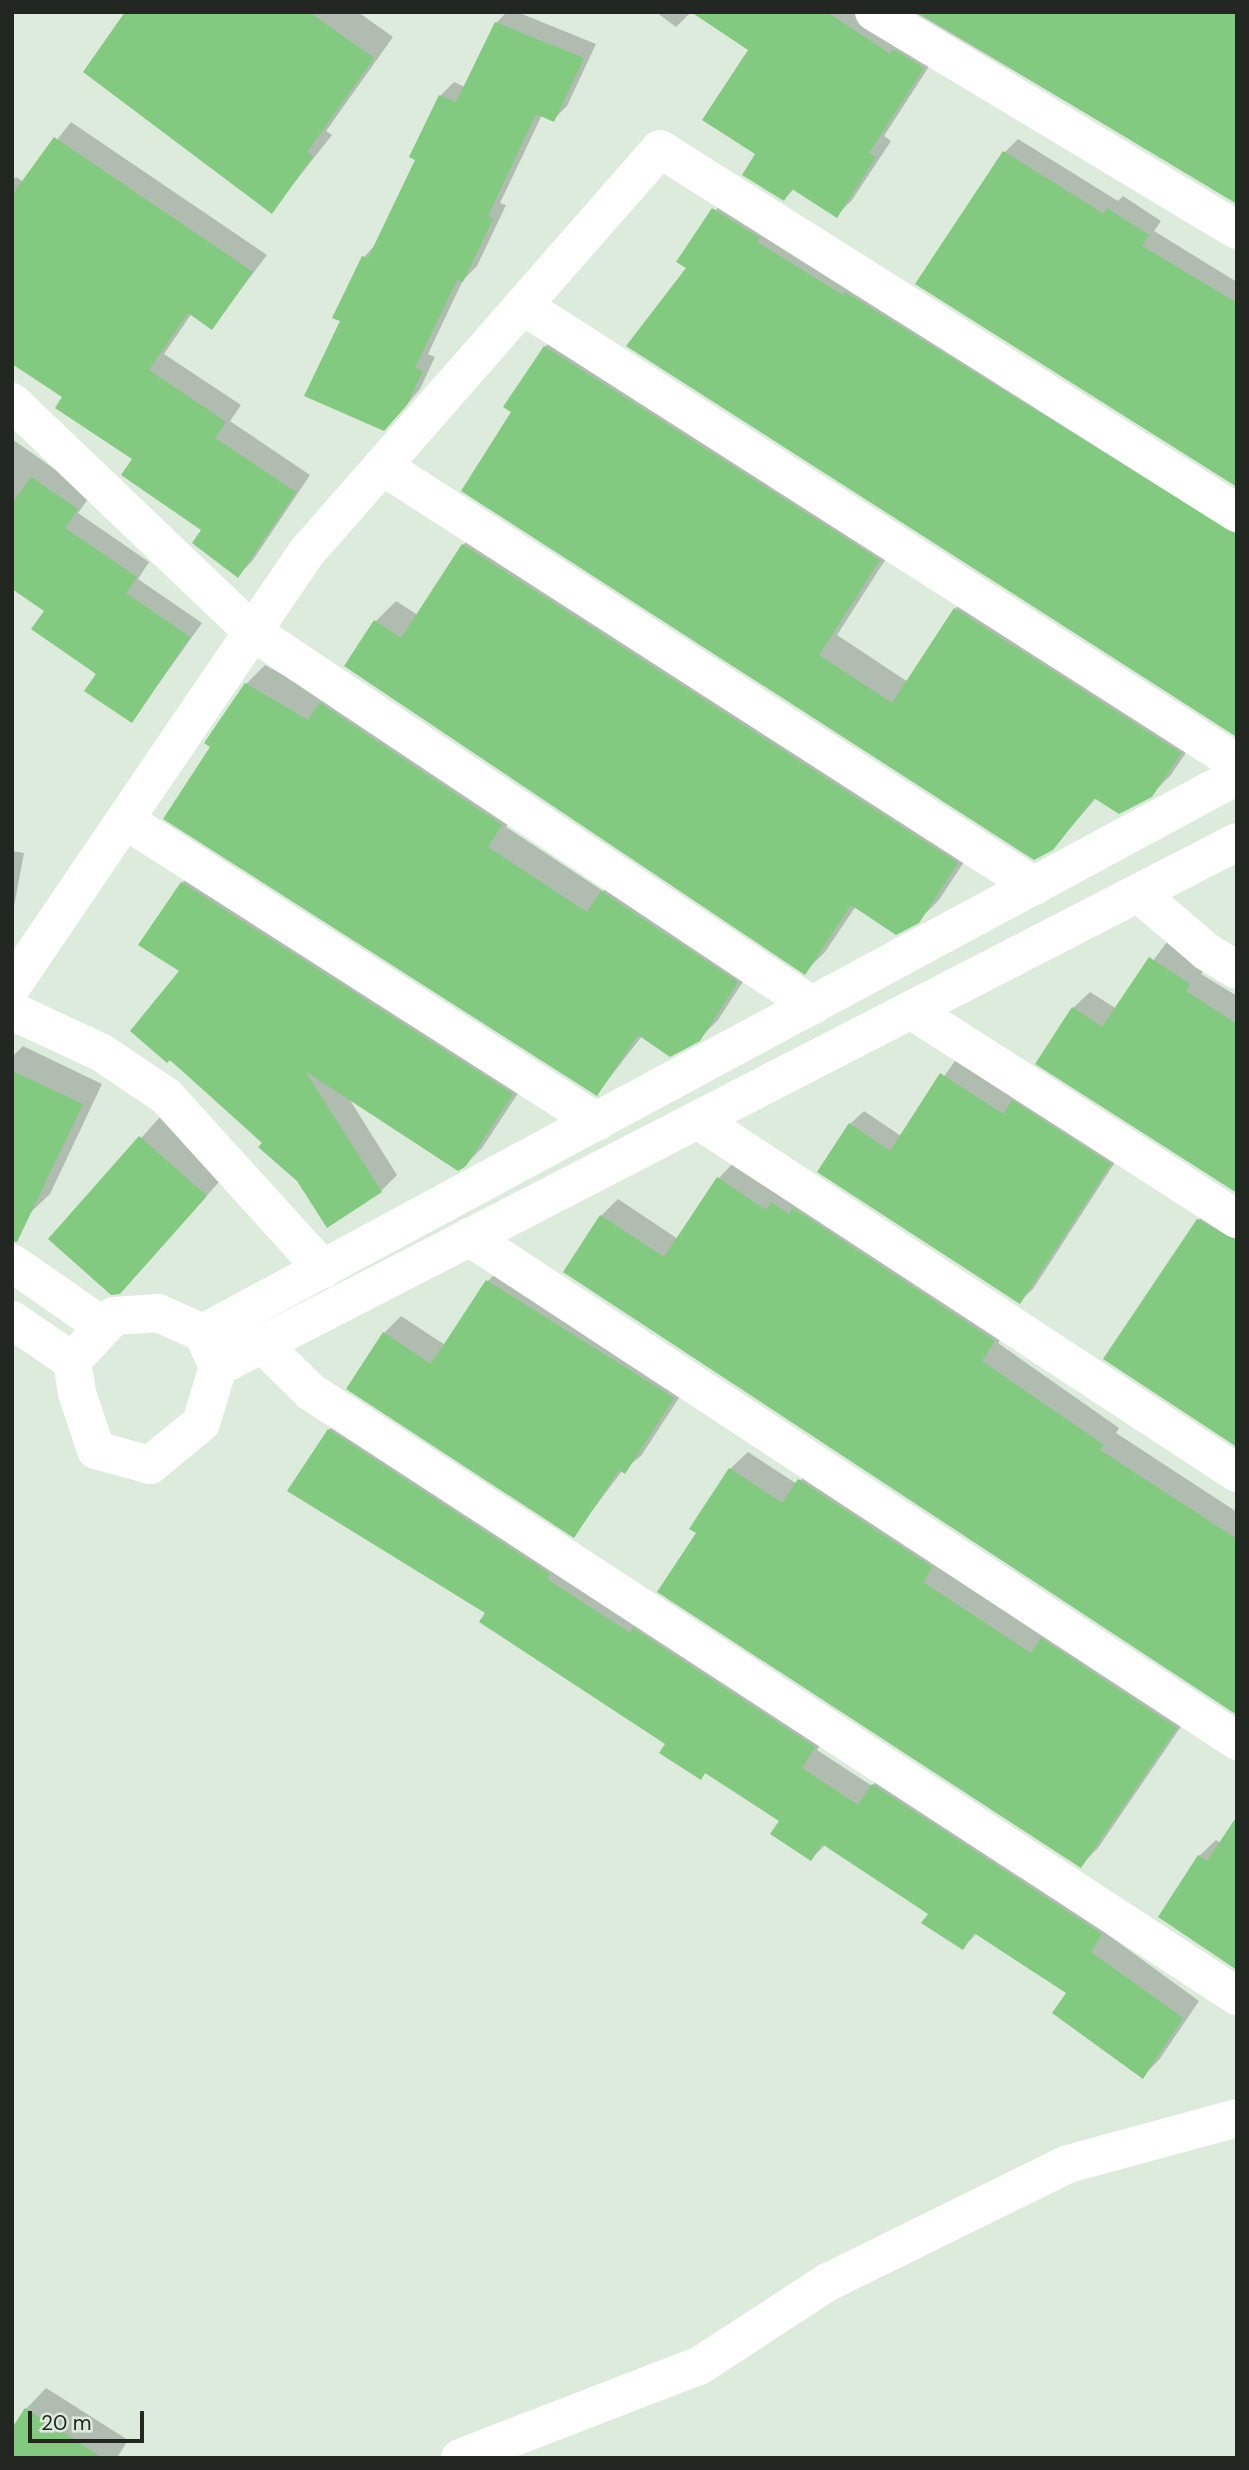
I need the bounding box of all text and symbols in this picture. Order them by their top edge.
scale bar [32,2396,147,2440]
text: 20 m [41,2409,92,2437]

